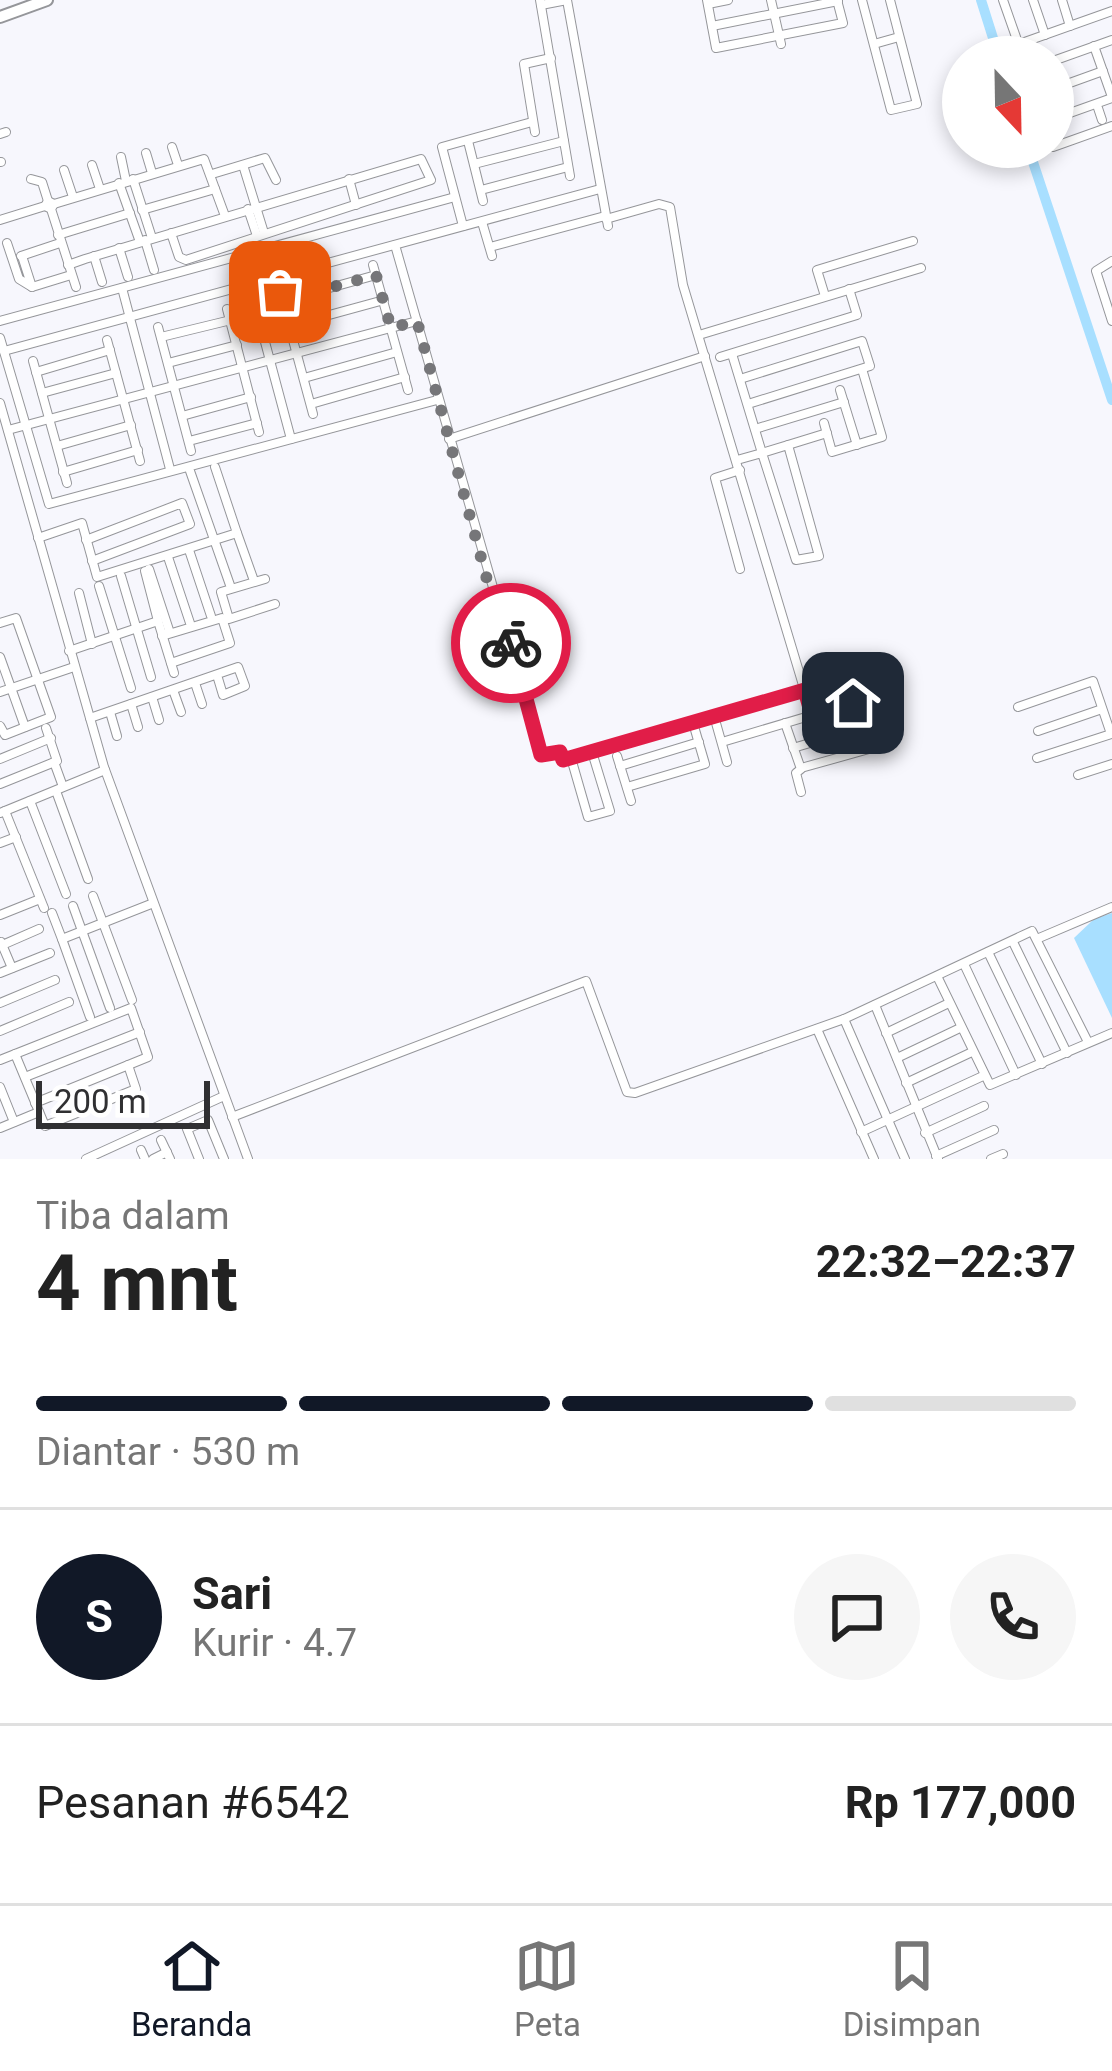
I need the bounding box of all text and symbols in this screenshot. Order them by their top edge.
north arrow [942,36,1074,168]
map controls [942,36,1074,168]
pin [229,241,331,343]
icon: bag [247,259,313,325]
courier [451,583,571,703]
icon: bike [478,610,544,676]
pin [802,652,904,754]
icon: home [820,670,886,736]
scale bar [36,1075,210,1128]
text: 200 m [54,1082,147,1121]
text: Tiba dalam [36,1193,230,1239]
text: 22:32–22:37 [816,1235,1076,1288]
text: 4 mnt [36,1238,238,1329]
text: Diantar · 530 m [36,1429,300,1475]
button: chat [794,1554,920,1680]
button: phone [950,1554,1076,1680]
text: Sari [192,1567,272,1620]
text: S [85,1590,113,1643]
text: Kurir · 4.7 [192,1620,357,1666]
text: Pesanan #6542 [36,1776,350,1829]
text: Rp 177,000 [845,1776,1076,1829]
tab: Beranda [131,1933,252,2044]
tab: Peta [514,1933,581,2044]
tab: Disimpan [843,1933,981,2044]

